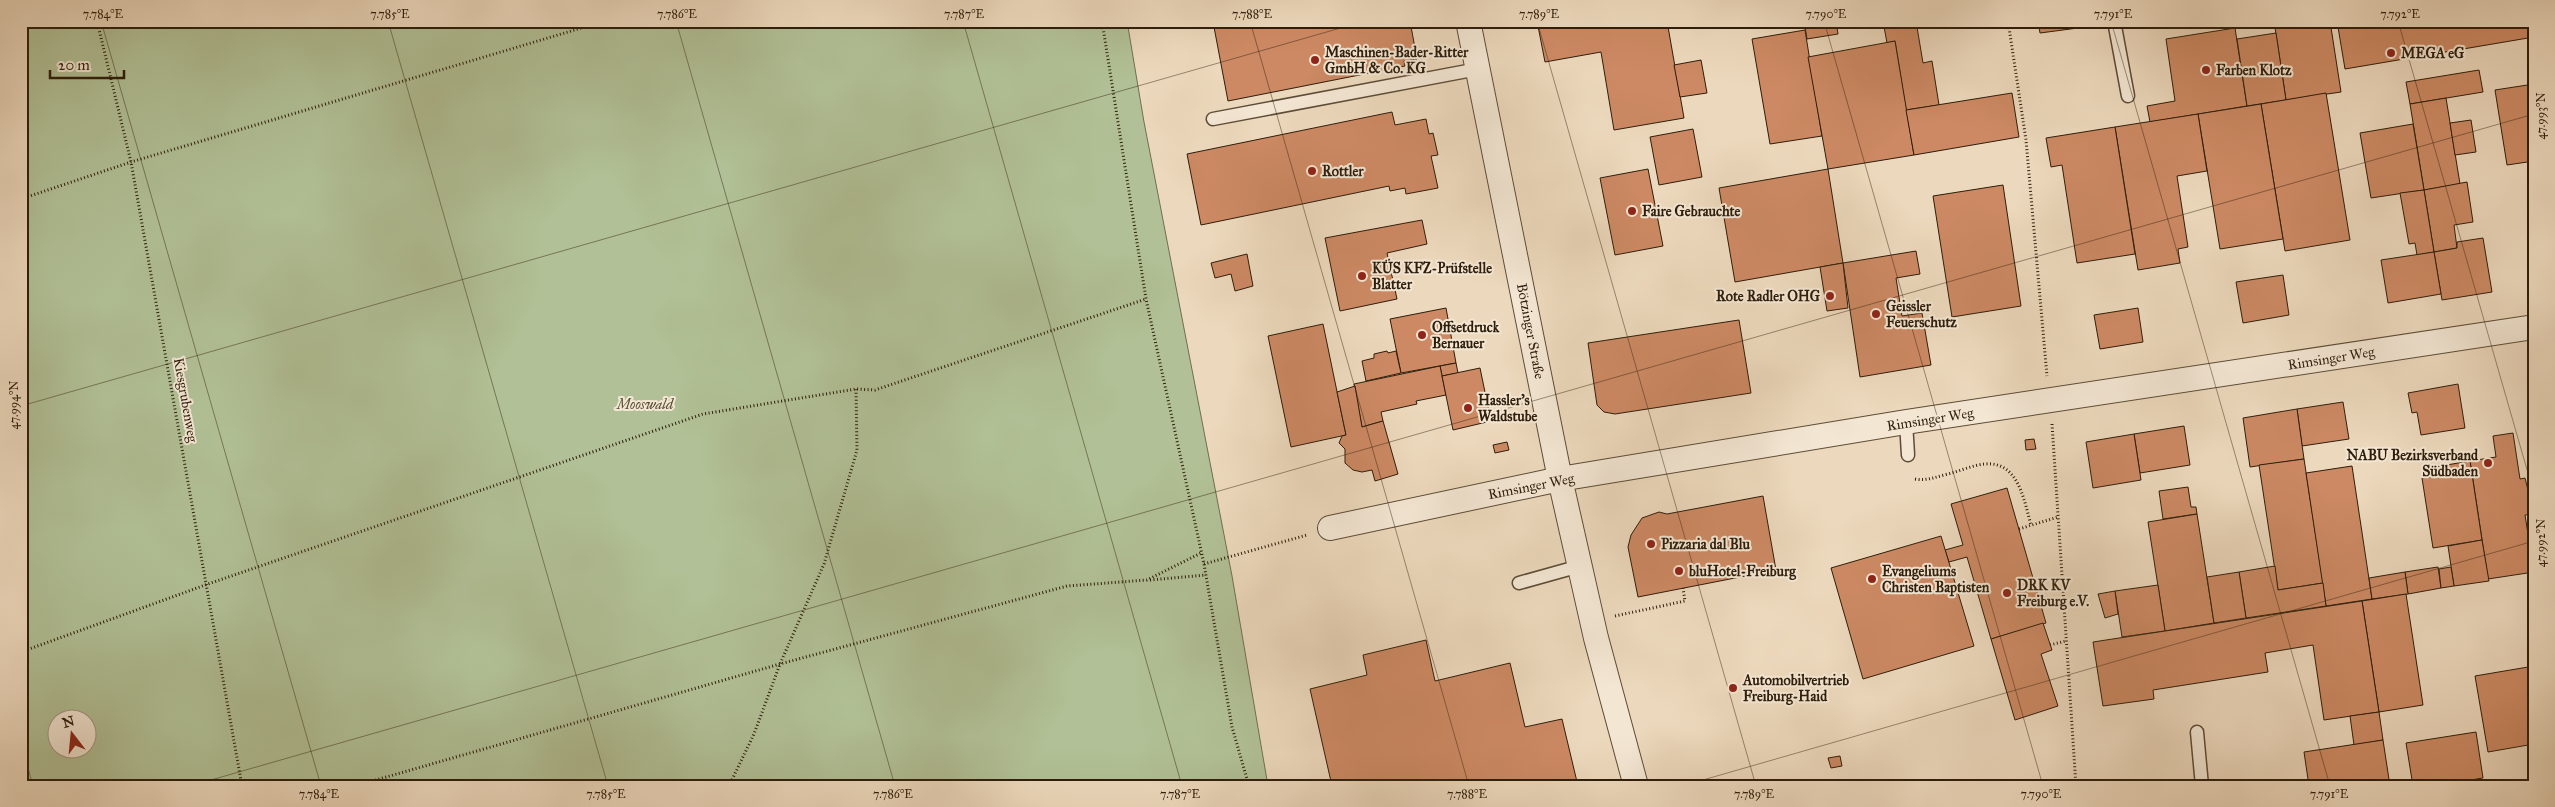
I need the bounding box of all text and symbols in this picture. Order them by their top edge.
text: 7.784°E [83,7,124,21]
text: 7.785°E [370,7,410,21]
text: 7.786°E [657,7,697,21]
text: 7.787°E [944,7,984,21]
text: 7.788°E [1232,7,1272,21]
text: 7.789°E [1519,7,1559,21]
text: 7.790°E [1806,7,1847,21]
text: 7.791°E [2094,7,2133,21]
text: 7.792°E [2380,7,2420,21]
place label: Maschinen-Bader-Ritter GmbH & Co. KG [1325,44,1469,77]
place label: MEGA eG [2401,45,2465,62]
marker: MEGA eG [2385,47,2397,59]
scale bar [50,48,124,80]
marker: Maschinen-Bader-Ritter GmbH & Co. KG [1309,54,1321,66]
text: 20 m [58,56,90,74]
place label: Farben Klotz [2216,62,2292,79]
marker: Farben Klotz [2200,64,2212,76]
text: 47.993°N [2534,92,2548,140]
place label: Rottler [1322,163,1364,180]
marker: Rottler [1306,165,1318,177]
place label: Faire Gebrauchte [1642,203,1741,220]
marker: Faire Gebrauchte [1626,205,1638,217]
place label: KÜS KFZ-Prüfstelle Blatter [1372,258,1492,293]
marker: KÜS KFZ-Prüfstelle Blatter [1356,270,1368,282]
street label: Bötzinger Straße [1513,282,1548,381]
place label: Rote Radler OHG [1716,288,1821,305]
marker: Rote Radler OHG [1824,290,1836,302]
place label: Geissler Feuerschutz [1886,298,1957,331]
marker: Geissler Feuerschutz [1870,308,1882,320]
place label: Offsetdruck Bernauer [1432,319,1500,352]
marker: Offsetdruck Bernauer [1416,329,1428,341]
street label: Rimsinger Weg [2286,343,2376,374]
street label: Kiesgrubenweg [170,357,201,444]
text: 47.994°N [7,380,21,430]
place label: Hassler's Waldstube [1478,392,1538,425]
park label: Mooswald [615,396,675,413]
marker: Hassler's Waldstube [1462,402,1474,414]
street label: Rimsinger Weg [1885,404,1975,435]
place label: NABU Bezirksverband Südbaden [2347,447,2479,480]
marker: NABU Bezirksverband Südbaden [2482,457,2494,469]
street label: Rimsinger Weg [1486,470,1576,503]
text: 47.992°N [2534,519,2548,567]
place label: Pizzaria dal Blu [1661,536,1750,553]
marker: Pizzaria dal Blu [1645,538,1657,550]
place label: bluHotel-Freiburg [1688,563,1796,581]
place label: Evangeliums Christen Baptisten [1882,563,1990,597]
marker: bluHotel-Freiburg [1673,565,1685,577]
marker: Evangeliums Christen Baptisten [1866,573,1878,585]
place label: DRK KV Freiburg e.V. [2017,577,2089,611]
marker: DRK KV Freiburg e.V. [2001,587,2013,599]
place label: Automobilvertrieb Freiburg-Haid [1742,672,1849,706]
marker: Automobilvertrieb Freiburg-Haid [1727,682,1739,694]
north arrow [48,710,98,760]
text: N [61,712,77,732]
text: 7.784°E [299,787,340,801]
text: 7.785°E [586,787,626,801]
text: 7.786°E [873,787,913,801]
text: 7.787°E [1160,787,1200,801]
text: 7.788°E [1447,787,1487,801]
text: 7.789°E [1734,787,1774,801]
text: 7.790°E [2021,787,2062,801]
text: 7.791°E [2310,787,2349,801]

